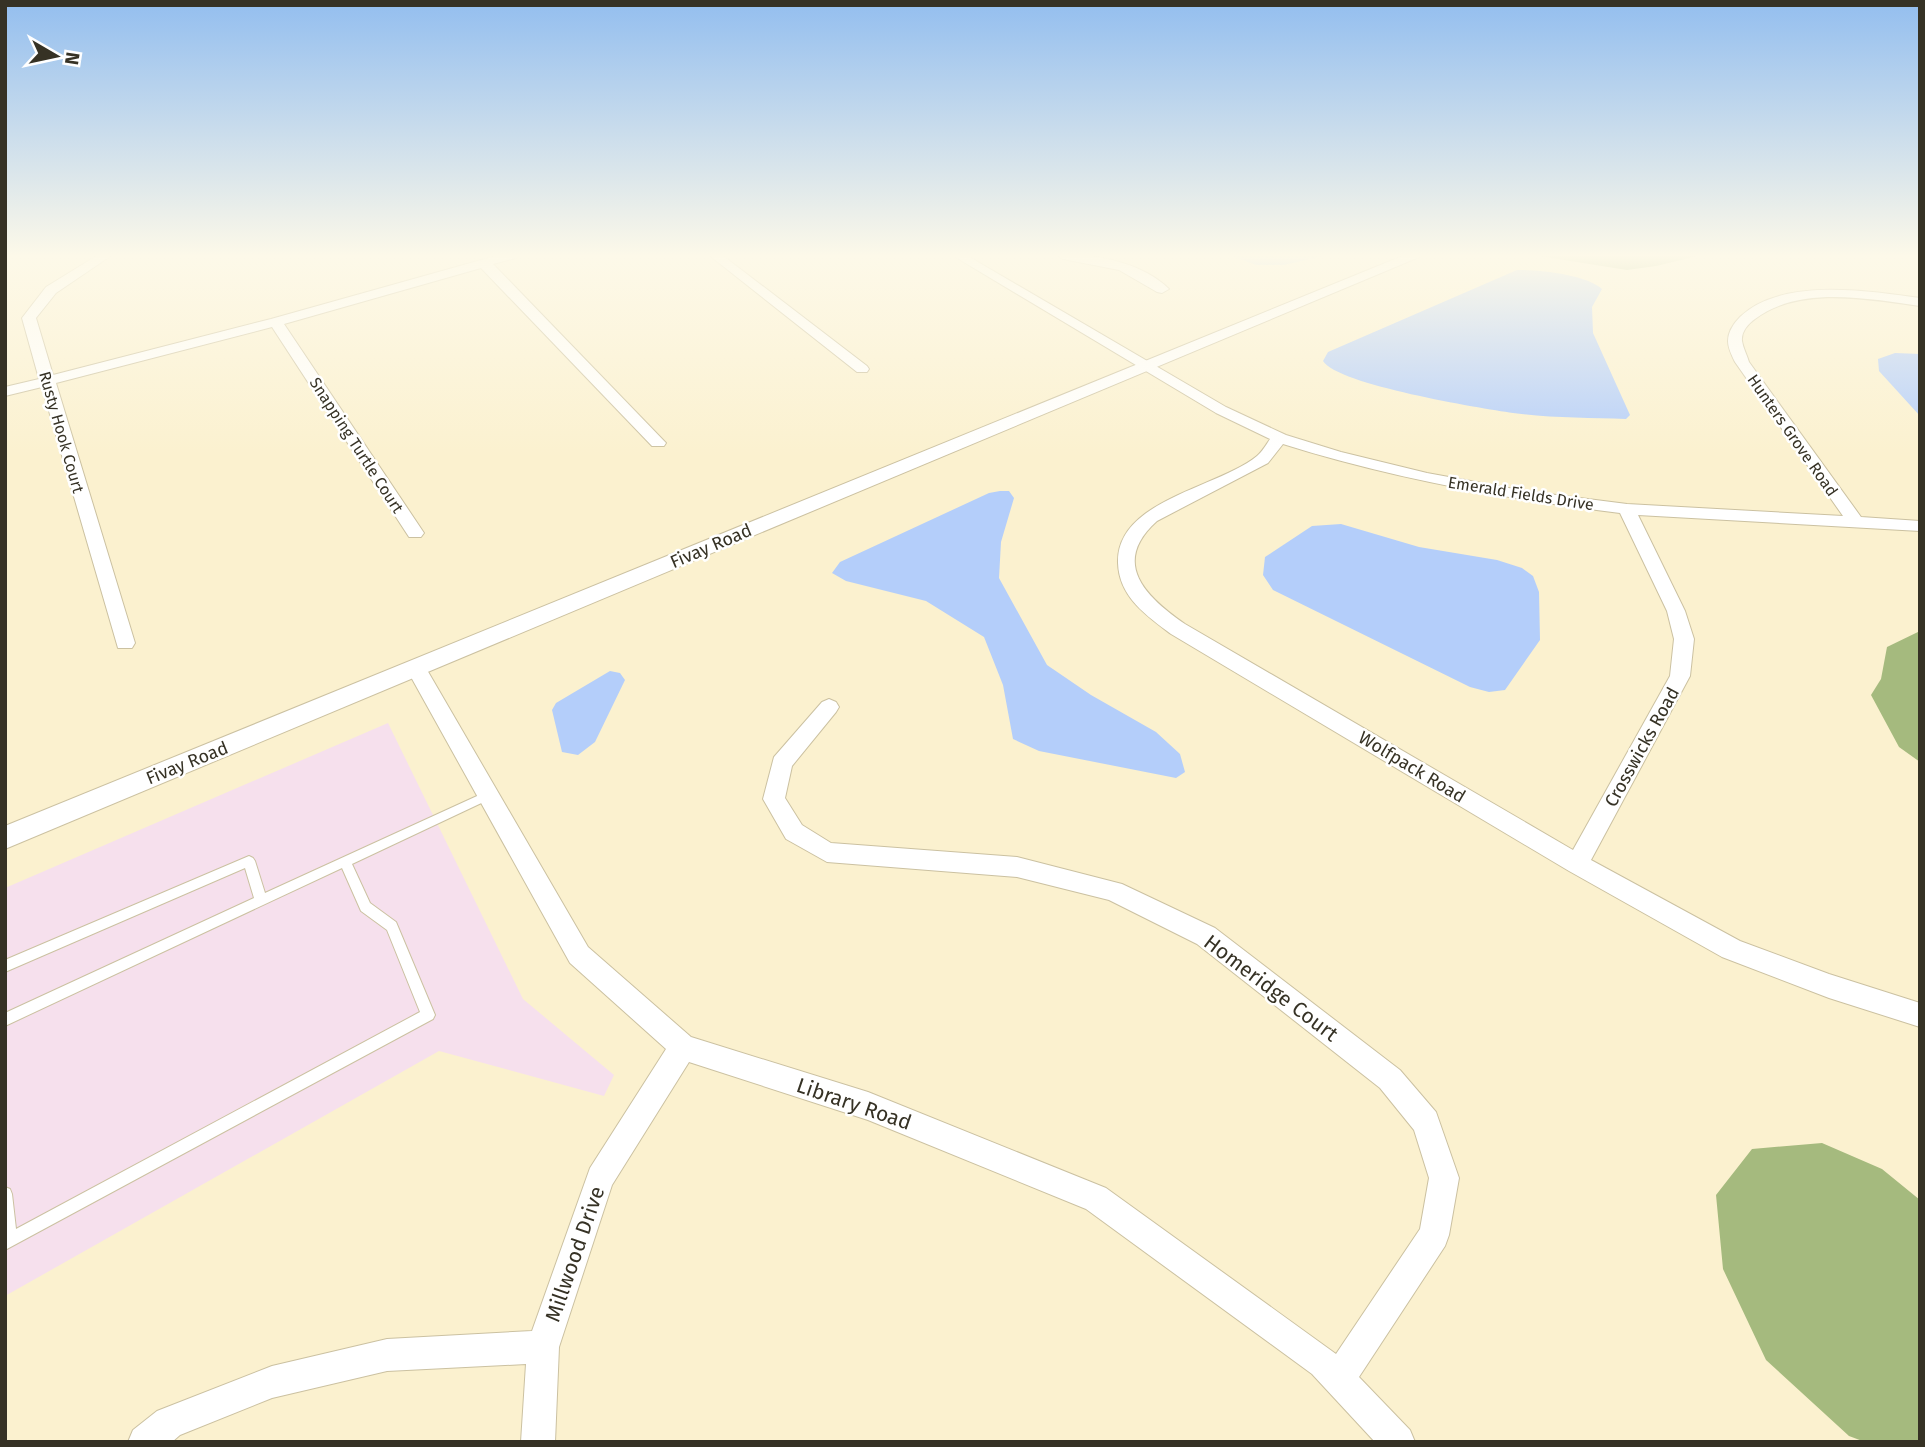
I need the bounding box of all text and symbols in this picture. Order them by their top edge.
north arrow [21,21,91,91]
text: N [60,51,85,67]
street label: Rusty Hook Court [35,369,88,495]
street label: Hunters Grove Road [1743,371,1842,500]
street label: Snapping Turtle Court [306,374,408,517]
street label: Emerald Fields Drive [1447,473,1595,514]
street label: Fivay Road [667,519,755,573]
street label: Crosswicks Road [1600,683,1684,811]
street label: Wolfpack Road [1355,726,1469,808]
street label: Fivay Road [143,737,231,789]
street label: Homeridge Court [1199,929,1344,1047]
street label: Library Road [793,1072,915,1136]
street label: Millwood Drive [540,1183,610,1325]

